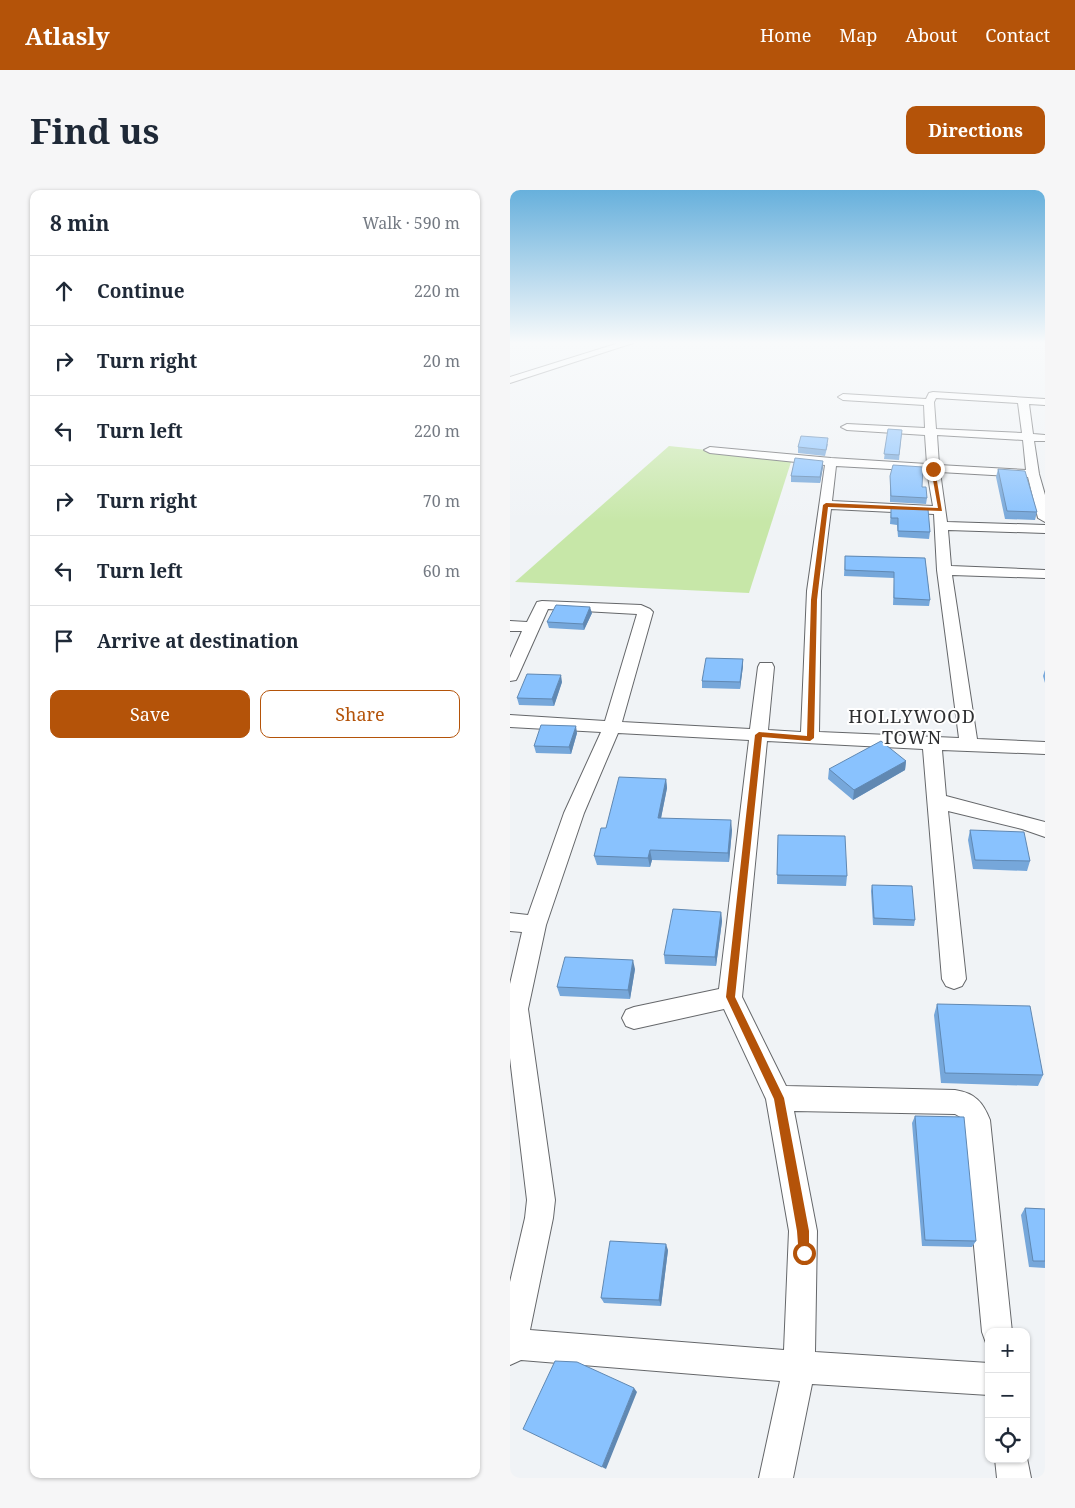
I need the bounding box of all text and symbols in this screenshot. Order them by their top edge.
text: Atlasly [25,19,110,52]
text: Home [760,23,811,47]
text: Map [839,23,877,47]
text: About [905,23,957,47]
text: Contact [985,23,1050,47]
button: Directions [906,106,1045,154]
text: Find us [30,107,159,154]
text: 8 min [50,209,109,237]
text: Walk · 590 m [363,212,460,234]
icon: ahead [50,277,78,305]
text: Continue [97,278,185,304]
text: 220 m [414,280,460,302]
icon: right [50,347,78,375]
text: Turn right [97,348,197,374]
text: 20 m [423,350,460,372]
icon: left [50,417,78,445]
text: Turn left [97,418,183,444]
text: 220 m [414,420,460,442]
route end [922,458,945,481]
icon: right [50,487,78,515]
text: Turn right [97,488,197,514]
text: 70 m [423,490,460,512]
icon: left [50,557,78,585]
text: Turn left [97,558,183,584]
text: 60 m [423,560,460,582]
icon: arrive [50,627,78,655]
text: Arrive at destination [97,628,299,654]
button: Save [50,690,250,738]
button: Share [260,690,460,738]
district label: HOLLYWOOD TOWN [848,704,976,749]
route start [793,1242,816,1265]
map controls [985,1328,1030,1463]
button: + [985,1328,1030,1373]
button: − [985,1373,1030,1418]
button: locate [985,1418,1030,1463]

